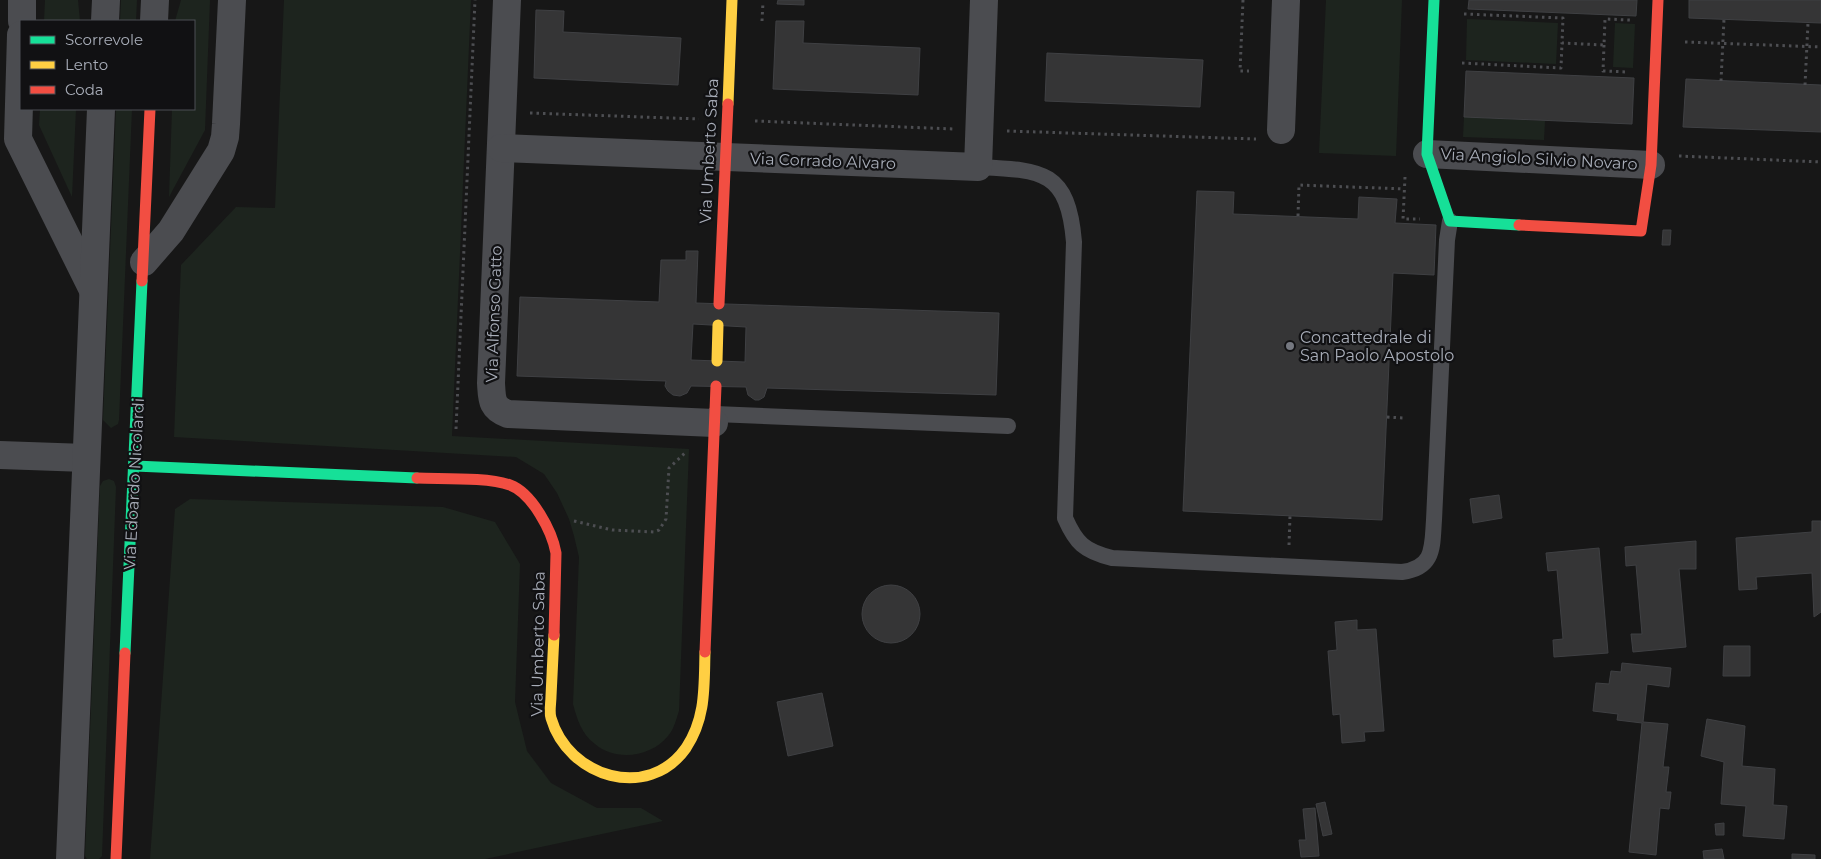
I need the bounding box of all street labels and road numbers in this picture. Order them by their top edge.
street label: Via Umberto Saba [696,78,722,224]
street label: Via Angiolo Silvio Novaro [1440,144,1638,174]
street label: Via Corrado Alvaro [750,149,896,173]
street label: Via Alfonso Gatto [482,245,506,383]
street label: Via Edoardo Nicolardi [120,397,148,571]
street label: Via Umberto Saba [527,571,549,717]

